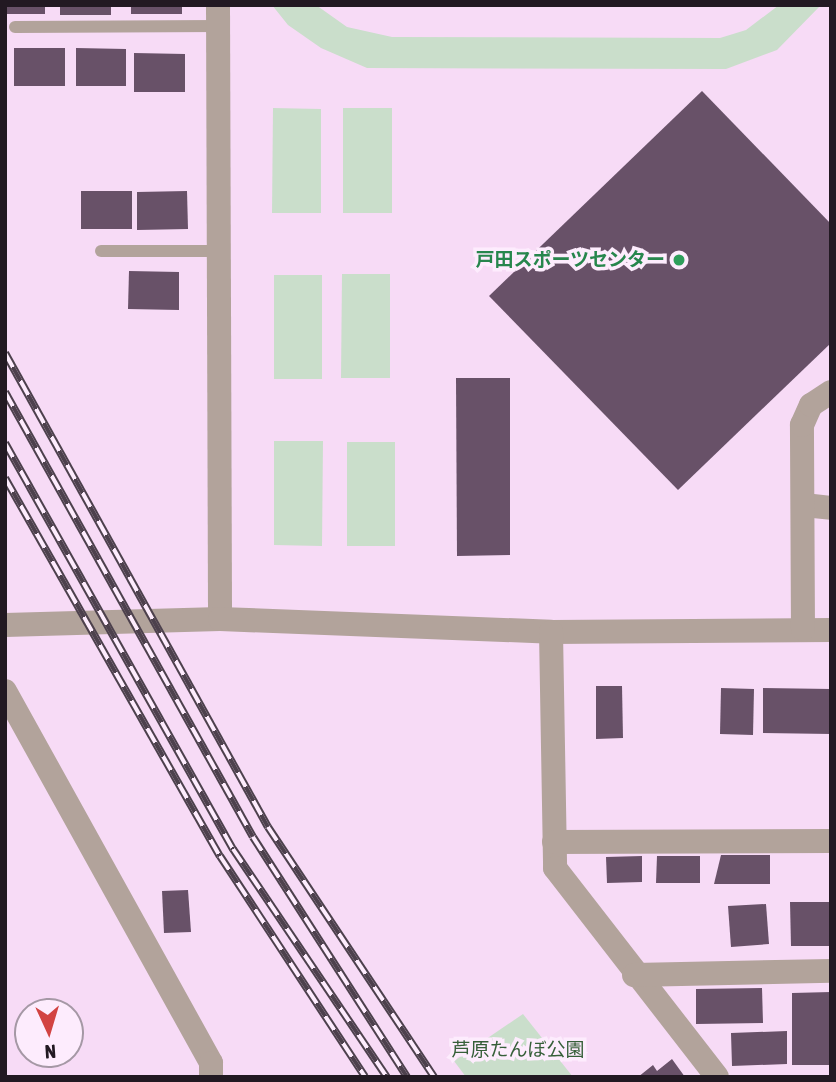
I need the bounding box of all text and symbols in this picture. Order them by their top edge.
place label: 戸田スポーツセンター [475,249,665,271]
marker: 戸田スポーツセンター [671,252,687,268]
north arrow [14,998,84,1068]
park label: 芦原たんぼ公園 [452,1039,584,1061]
text: N [44,1041,57,1063]

